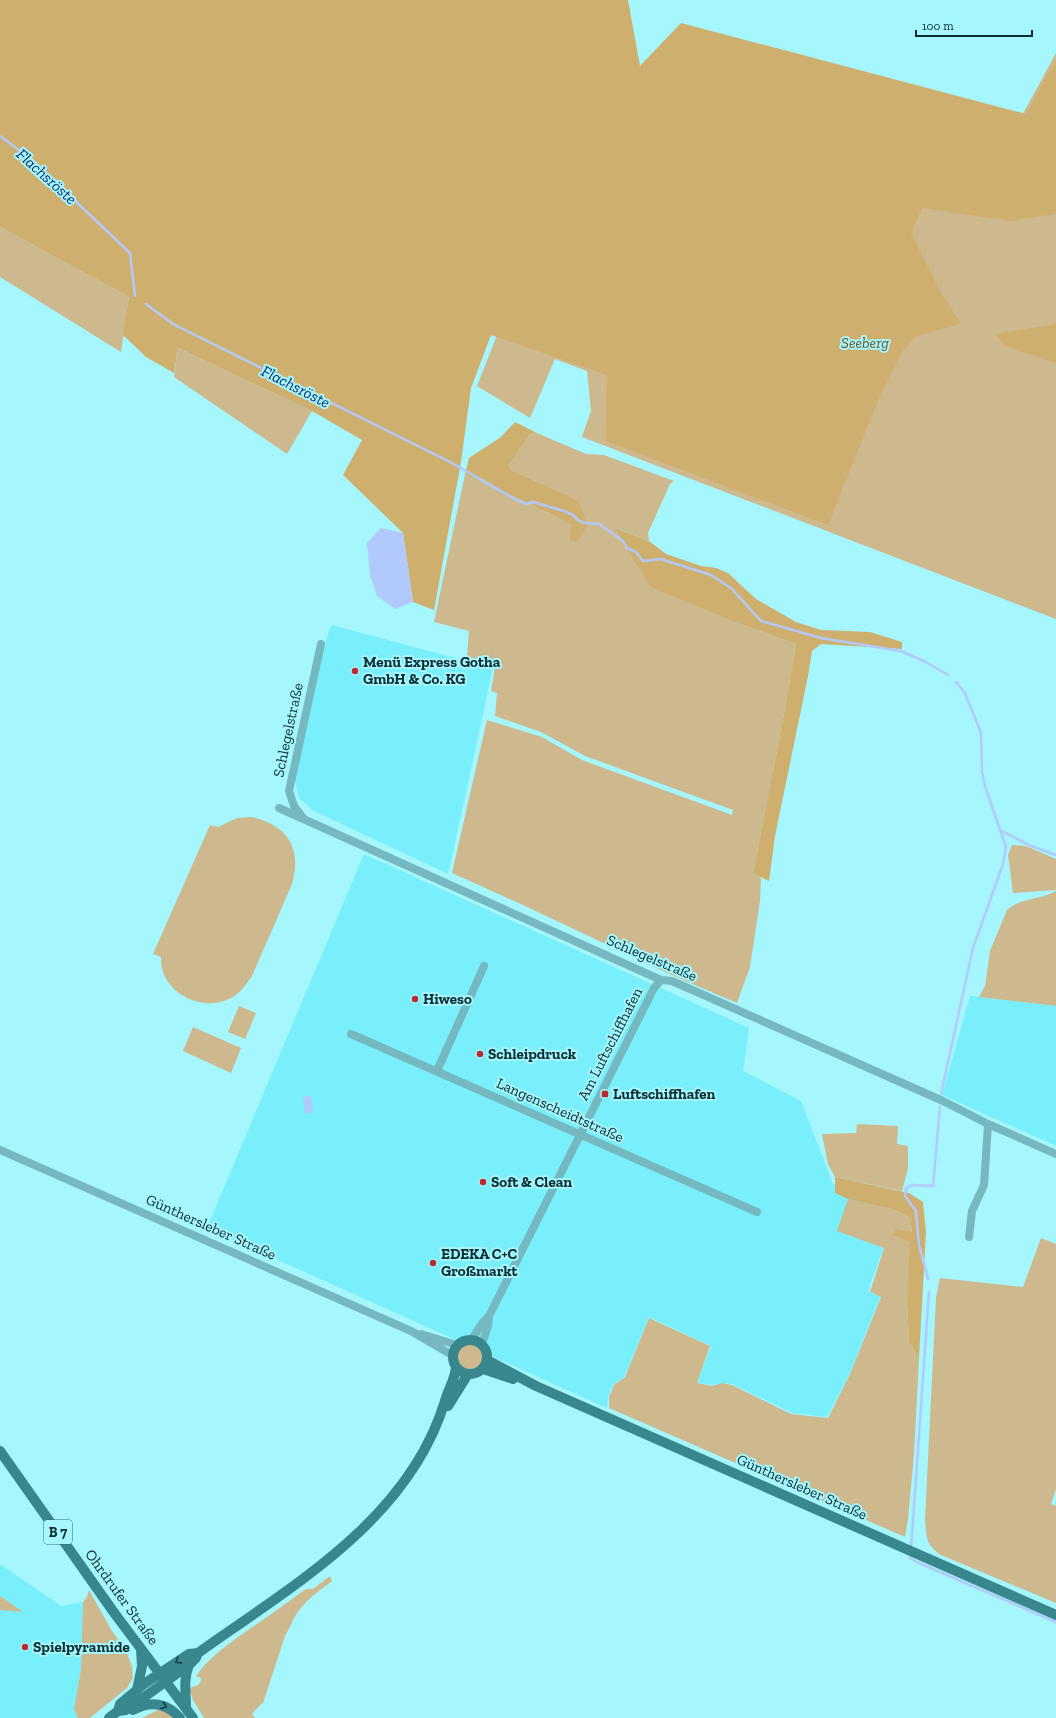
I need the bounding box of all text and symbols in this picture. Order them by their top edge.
scale bar [916,12,1032,38]
text: 100 m [922,19,954,33]
water label: Flachsröste [13,144,81,208]
park label: Seeberg [841,334,889,352]
water label: Flachsröste [258,361,333,412]
place label: Menü Express Gotha GmbH & Co. KG [363,653,501,688]
marker: Menü Express Gotha GmbH & Co. KG [350,666,360,676]
street label: Schlegelstraße [269,681,307,779]
street label: Schlegelstraße [604,931,700,985]
street label: Am Luftschiffhafen [574,984,646,1103]
place label: Hiweso [423,990,472,1008]
marker: Hiweso [410,994,420,1004]
place label: Schleipdruck [488,1045,577,1063]
marker: Schleipdruck [475,1049,485,1059]
street label: Langenscheidtstraße [494,1074,626,1146]
place label: Luftschiffhafen [613,1085,716,1103]
marker: Luftschiffhafen [600,1089,610,1099]
place label: Soft & Clean [491,1173,572,1191]
marker: Soft & Clean [478,1177,488,1187]
street label: Günthersleber Straße [143,1190,279,1264]
place label: EDEKA C+C Großmarkt [441,1245,519,1280]
marker: EDEKA C+C Großmarkt [428,1258,438,1268]
street label: Günthersleber Straße [734,1450,870,1524]
road number: B 7 [44,1520,72,1544]
street label: Ohrdrufer Straße [81,1546,163,1648]
place label: Spielpyramide [33,1638,130,1656]
marker: Spielpyramide [20,1642,30,1652]
one-way arrow [175,1656,182,1664]
one-way arrow [160,1702,167,1710]

